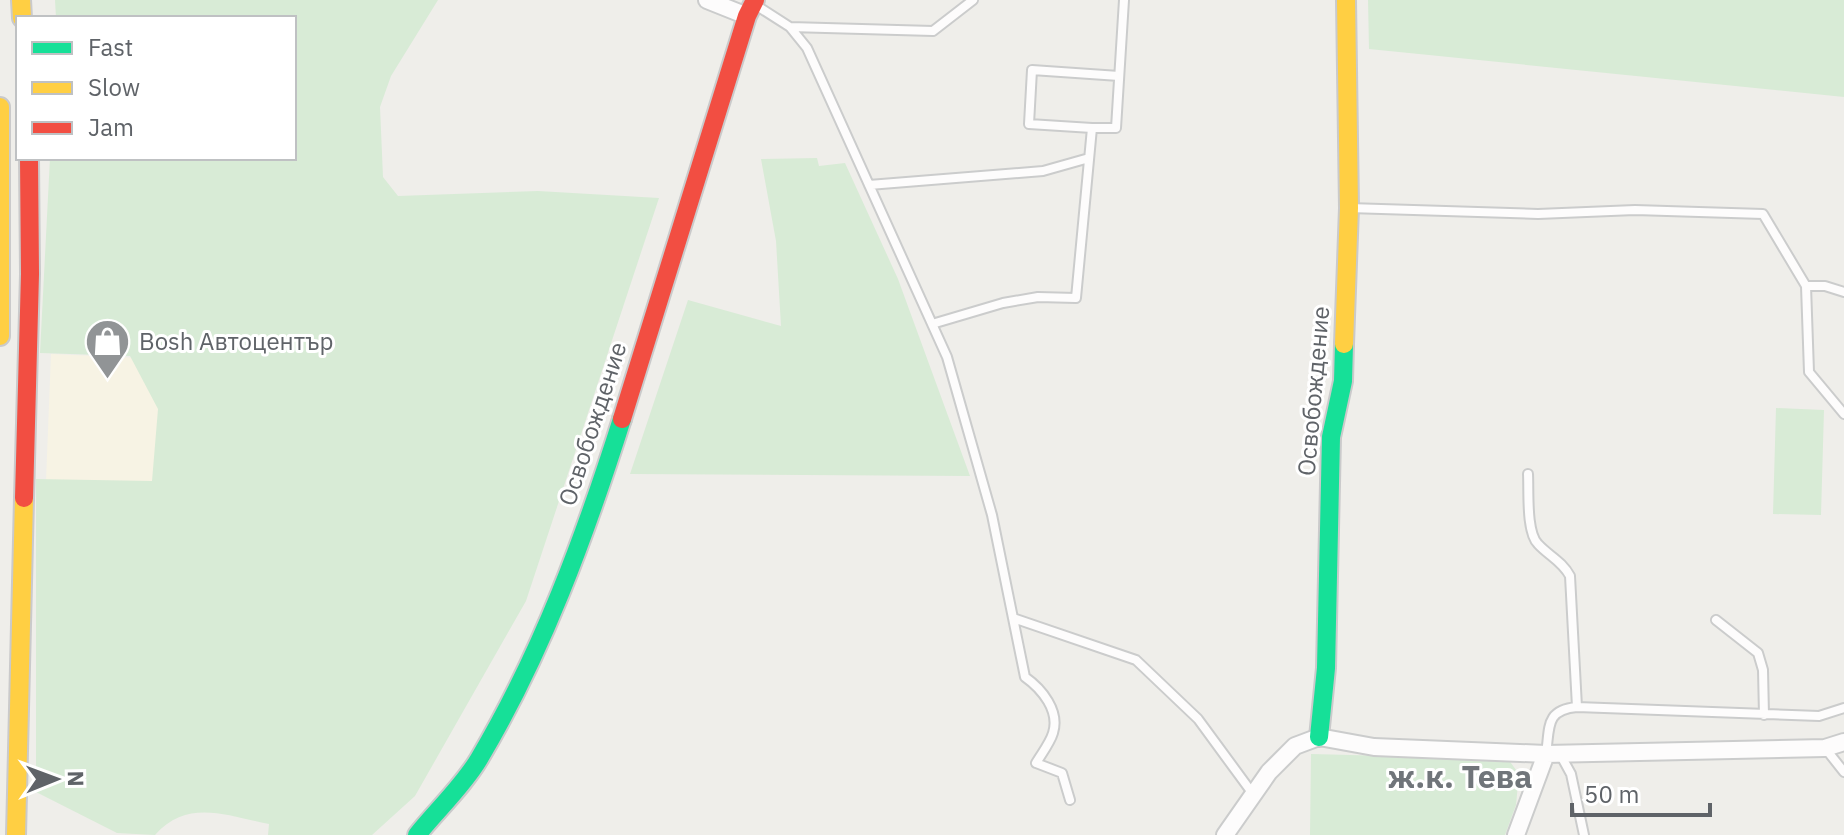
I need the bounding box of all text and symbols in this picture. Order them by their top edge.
legend [16,16,296,160]
text: Fast [88,31,133,63]
text: Slow [88,71,140,103]
text: Jam [88,111,134,143]
street label: Освобождение [1290,305,1336,477]
shop icon: Bosh Автоцентър [84,318,132,381]
place label: Bosh Автоцентър [139,325,333,357]
street label: Освобождение [551,338,634,510]
north arrow [16,739,96,819]
district label: ж.к. Тева [1388,755,1532,797]
scale bar [1572,767,1710,817]
text: N [62,770,91,787]
text: 50 m [1584,778,1639,810]

